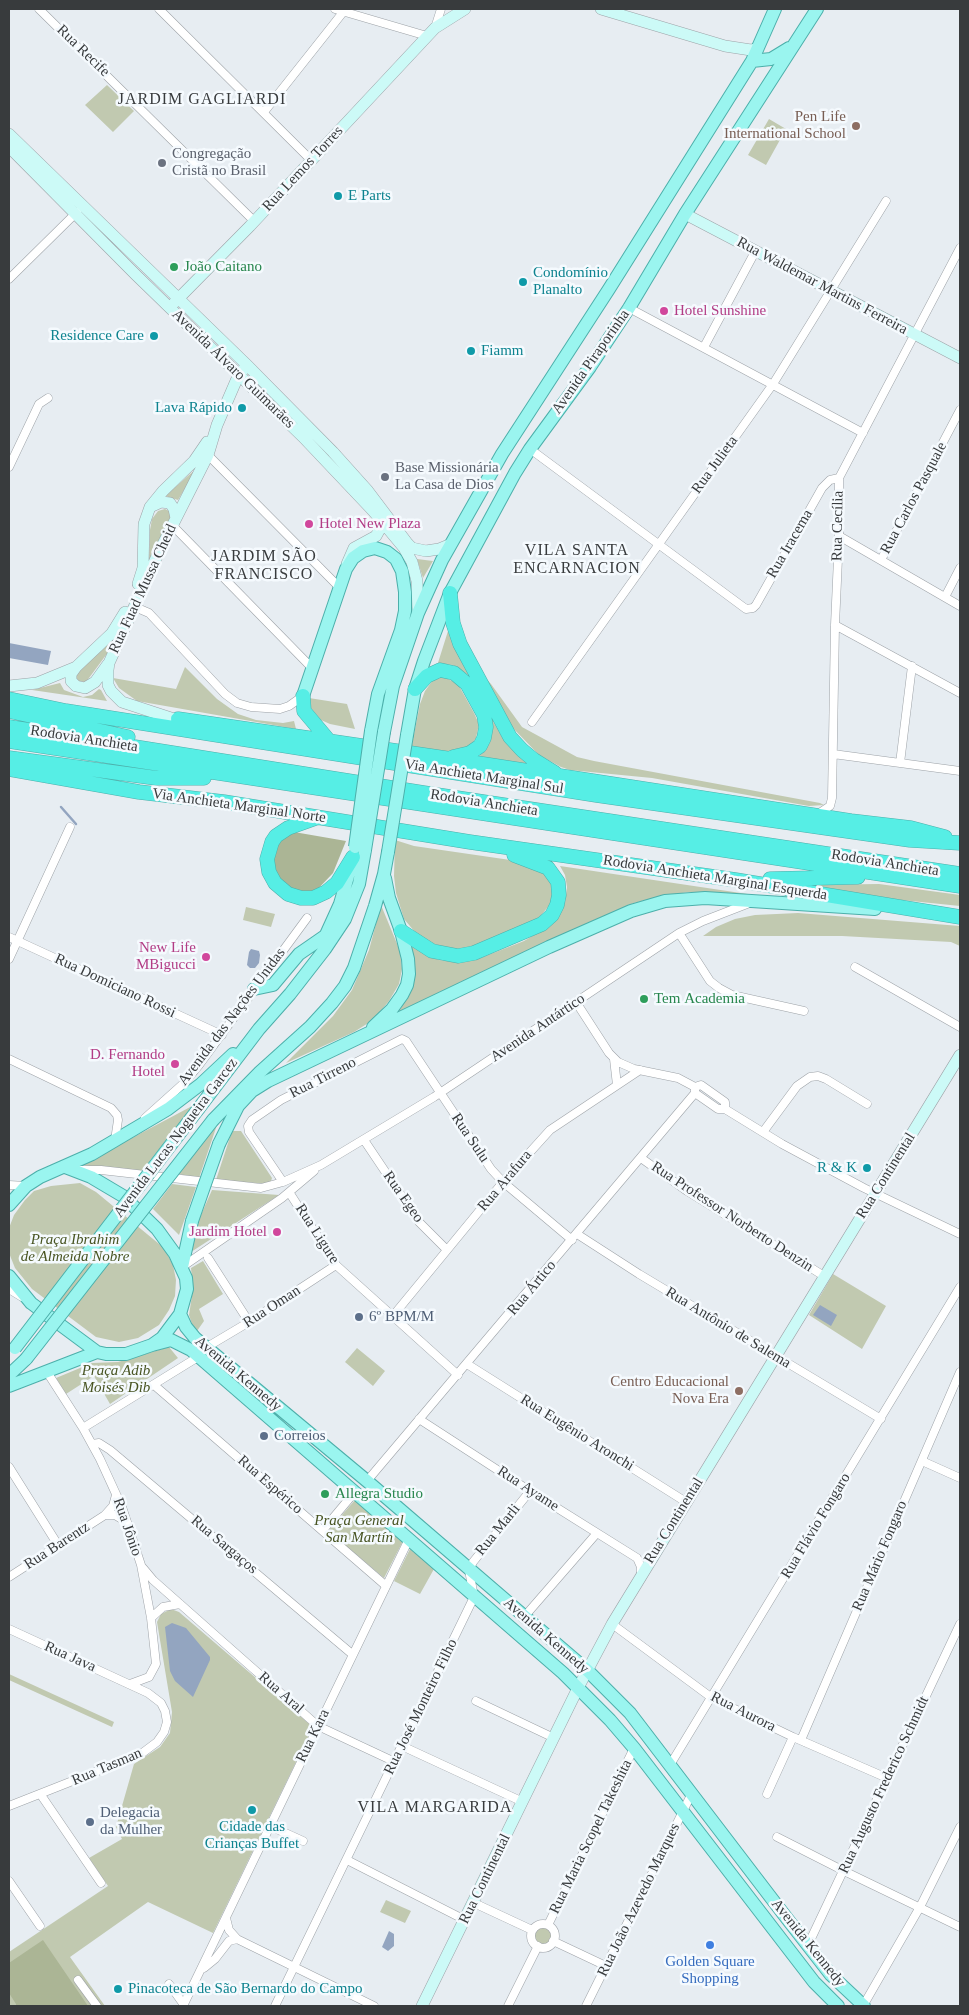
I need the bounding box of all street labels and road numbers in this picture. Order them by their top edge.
street label: Rua Recife [53,21,113,81]
street label: Rua Lemos Torres [259,122,347,216]
street label: Rua Waldemar Martins Ferreira [734,233,910,339]
street label: Avenida Álvaro Guimarães [168,306,298,432]
street label: Avenida Piraporinha [548,306,634,418]
street label: Rua Julieta [688,433,742,497]
street label: Rua Carlos Pasquale [877,439,951,557]
street label: Rua Cecília [828,491,848,561]
street label: Rua Iracema [763,507,817,581]
street label: Rua Fuad Mussa Cheid [105,522,181,656]
street label: Rodovia Anchieta [29,722,139,756]
street label: Via Anchieta Marginal Sul [403,756,565,798]
street label: Via Anchieta Marginal Norte [151,785,327,827]
street label: Rodovia Anchieta [429,786,539,820]
street label: Rodovia Anchieta [830,846,940,880]
street label: Rodovia Anchieta Marginal Esquerda [602,851,828,905]
street label: Avenida das Nações Unidas [174,945,290,1089]
street label: Rua Domiciano Rossi [52,950,178,1022]
street label: Avenida Antártico [487,990,589,1066]
street label: Rua Tirreno [287,1054,359,1102]
street label: Avenida Lucas Nogueira Garcez [110,1055,242,1221]
street label: Rua Sulu [447,1110,493,1166]
street label: Rua Continental [852,1130,920,1222]
street label: Rua Arafura [474,1147,536,1215]
street label: Rua Professor Norberto Denzin [648,1158,816,1276]
street label: Rua Egeo [379,1168,427,1226]
street label: Rua Ligure [291,1201,343,1267]
street label: Rua Ártico [504,1257,560,1319]
street label: Rua Oman [240,1282,304,1332]
street label: Rua Antônio de Salema [662,1283,794,1373]
street label: Avenida Kennedy [191,1333,285,1415]
street label: Rua Eugênio Aronchi [517,1391,637,1475]
street label: Rua Espérico [234,1452,306,1518]
street label: Rua Ayame [494,1462,562,1516]
street label: Rua Flávio Fongaro [777,1470,855,1582]
street label: Rua Continental [640,1475,708,1567]
street label: Rua Jônio [109,1496,145,1558]
street label: Rua Mário Fongaro [849,1498,911,1614]
street label: Rua Marli [472,1501,524,1559]
street label: Rua Sargaços [187,1512,261,1578]
street label: Rua Barentz [21,1518,93,1574]
street label: Avenida Kennedy [499,1594,593,1678]
street label: Rua José Monteiro Filho [380,1636,462,1778]
street label: Rua Java [41,1638,99,1676]
street label: Rua Aral [255,1668,307,1718]
street label: Rua Aurora [708,1688,778,1736]
street label: Rua Augusto Frederico Schmidt [835,1693,933,1877]
street label: Rua Kara [292,1706,334,1766]
street label: Rua Tasman [69,1744,145,1790]
street label: Rua Maria Scopel Takeshita [546,1757,636,1917]
street label: Rua João Azevedo Marques [594,1820,684,1980]
street label: Rua Continental [455,1831,515,1927]
street label: Avenida Kennedy [767,1896,849,1990]

